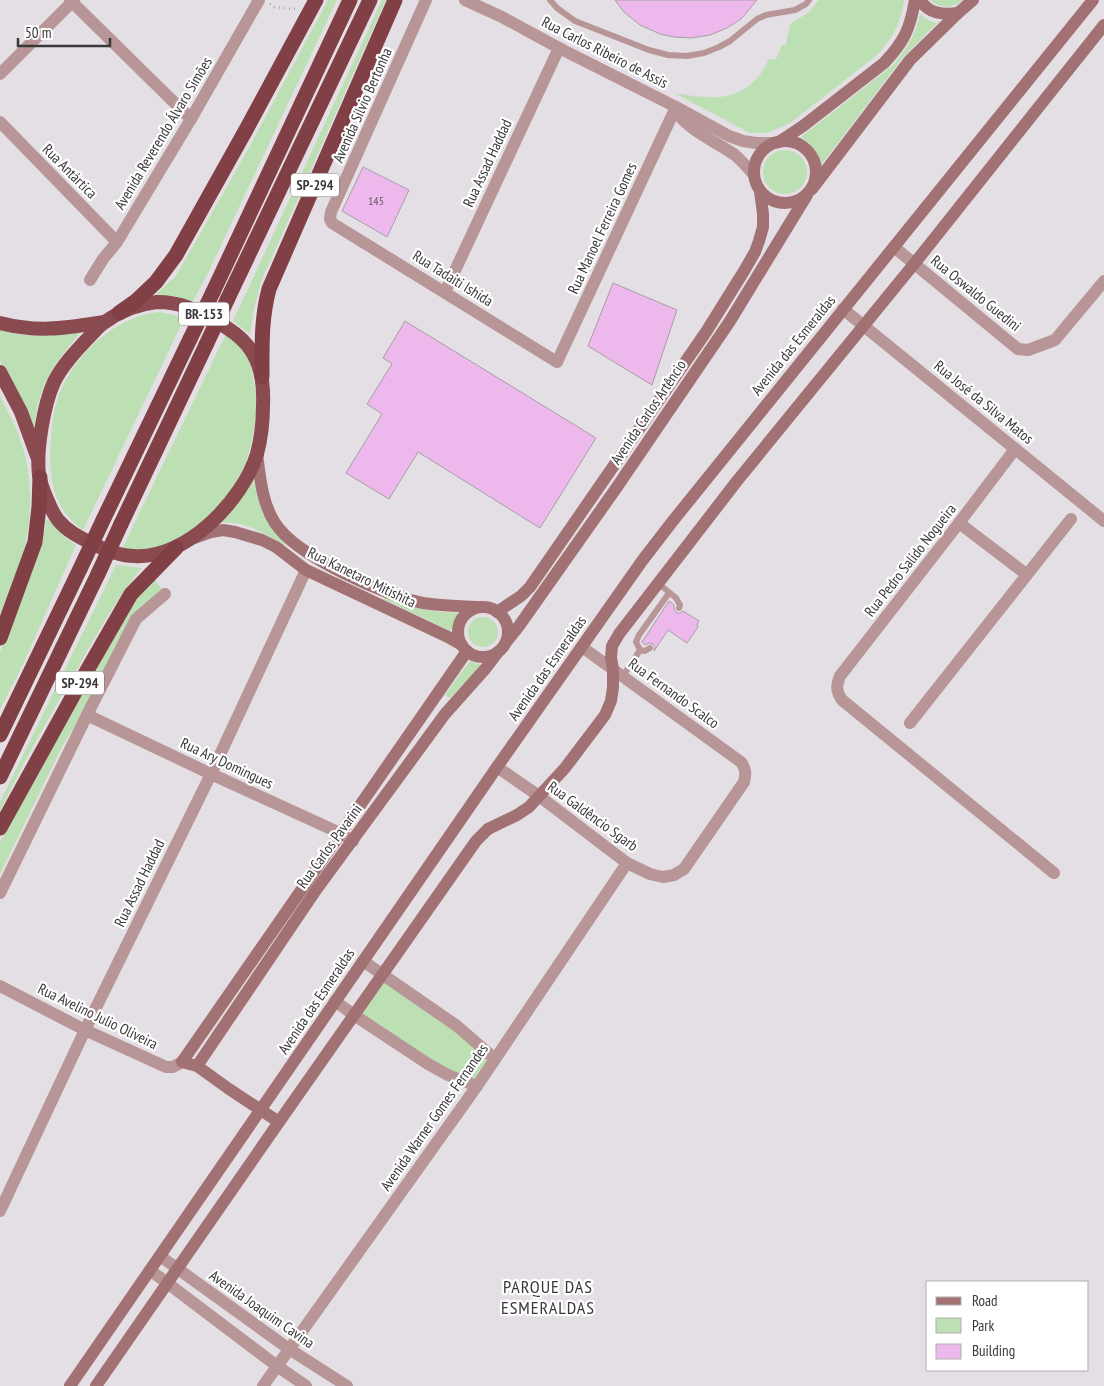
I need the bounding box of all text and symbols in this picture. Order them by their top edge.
street label: Rua Carlos Ribeiro de Assis [539,12,671,92]
scale bar [18,15,110,47]
text: 50 m [25,23,51,42]
street label: Avenida Sílvio Bertonha [328,45,396,165]
street label: Avenida Reverendo Álvaro Simões [110,53,216,213]
street label: Rua Assad Haddad [458,116,516,210]
street label: Rua Antártica [39,140,101,202]
street label: Rua Manoel Ferreira Gomes [563,159,641,297]
road number: SP-294 [291,174,339,196]
house number: 145 [368,193,384,208]
street label: Rua Tadaiti Ishida [409,246,497,310]
street label: Rua Oswaldo Guedini [927,251,1025,335]
street label: Avenida das Esmeraldas [747,291,839,399]
road number: BR-153 [179,302,229,326]
street label: Avenida Carlos Artêncio [606,356,690,468]
street label: Rua José da Silva Matos [930,356,1038,448]
street label: Rua Pedro Salido Nogueira [860,500,960,620]
street label: Rua Kanetaro Mitishita [305,543,419,611]
street label: Avenida das Esmeraldas [504,612,590,724]
street label: Rua Fernando Scalco [625,654,723,732]
road number: SP-294 [56,671,104,694]
street label: Rua Ary Domingues [178,733,276,793]
street label: Rua Galdêncio Sgarb [544,777,642,855]
street label: Rua Carlos Pavarini [292,800,366,892]
street label: Rua Assad Haddad [110,836,168,930]
street label: Avenida das Esmeraldas [274,944,358,1058]
street label: Rua Avelino Julio Oliveira [35,979,161,1053]
street label: Avenida Warner Gomes Fernandes [376,1040,492,1194]
street label: Avenida Joaquim Cavina [206,1266,318,1352]
district label: PARQUE DAS ESMERALDAS [501,1275,595,1319]
legend [926,1281,1089,1371]
text: Road [972,1291,998,1310]
text: Park [972,1316,994,1335]
text: Building [972,1341,1015,1360]

